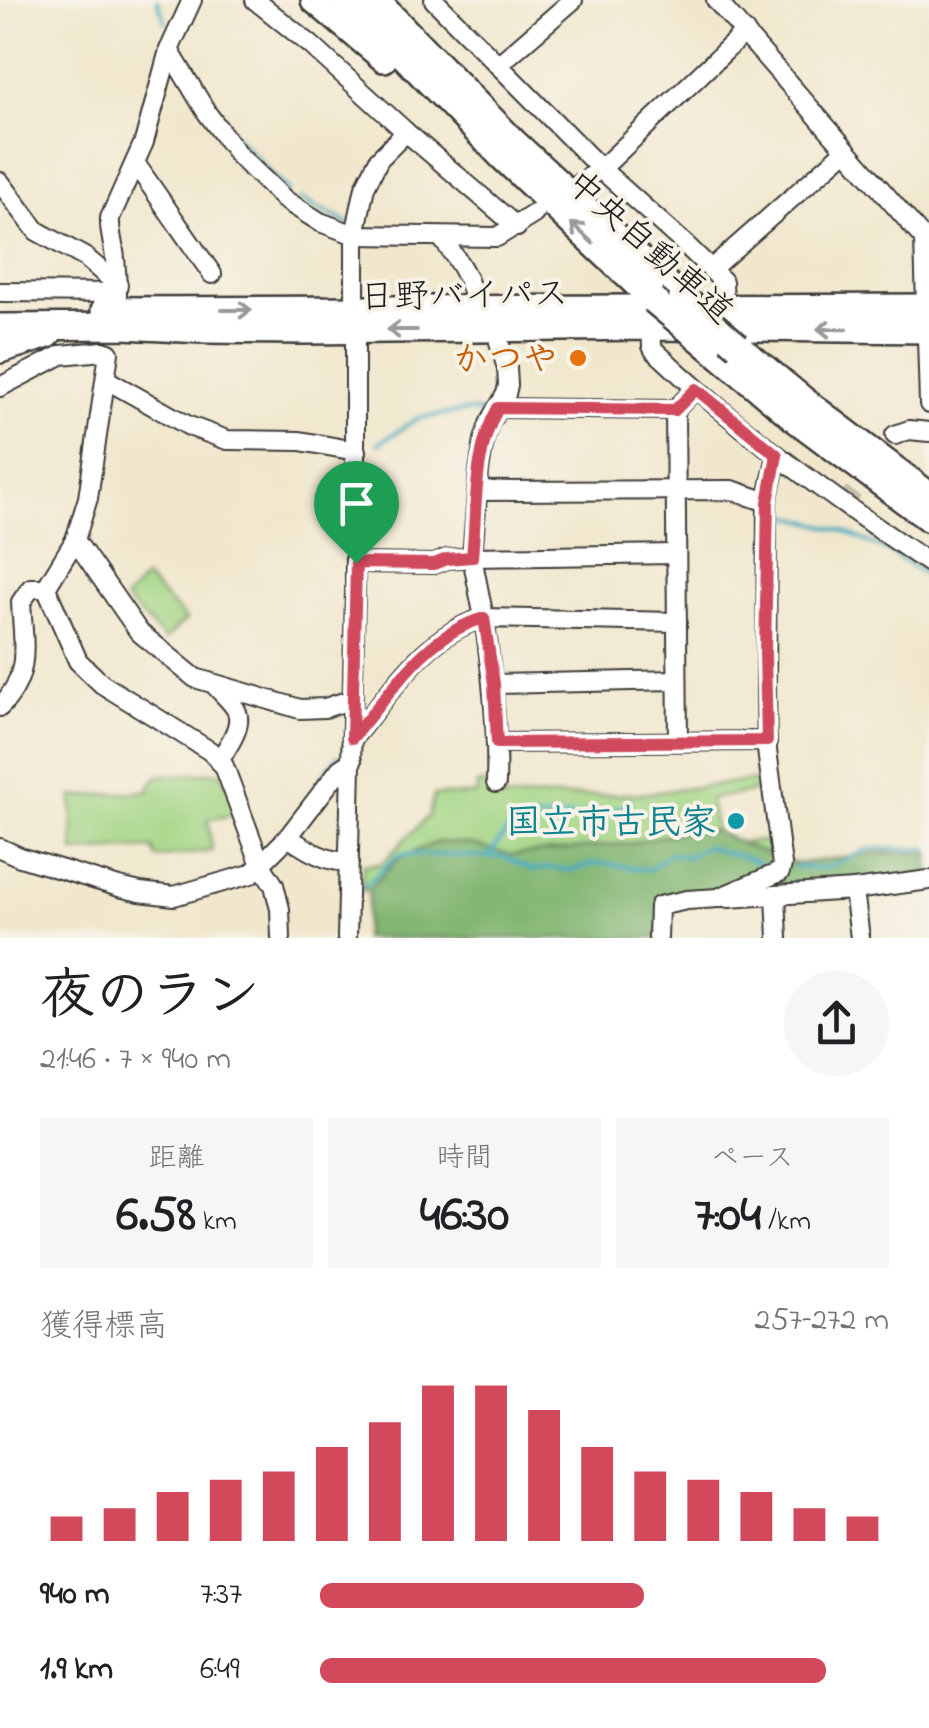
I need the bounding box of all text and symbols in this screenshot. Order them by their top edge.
street label: 中央自動車道 [554,159,744,338]
one-way arrow [570,222,595,245]
street label: 日野バイパス [359,270,569,325]
one-way arrow [220,300,253,320]
one-way arrow [386,320,418,340]
one-way arrow [816,320,848,339]
place label: かつや [453,336,558,387]
marker: かつや [567,347,589,369]
pin [314,461,399,564]
icon: arrive [329,476,384,531]
place label: 国立市古民家 [506,799,716,850]
marker: 国立市古民家 [725,810,747,832]
text: 夜のラン [40,959,260,1039]
button: share [784,971,889,1076]
text: 21:46 · 7 × 940 m [40,1037,231,1084]
text: 距離 [148,1139,205,1180]
text: 時間 [436,1139,493,1180]
text: ペース [711,1139,794,1180]
text: 6.58 [116,1180,196,1253]
text: 46:30 [420,1180,509,1253]
text: 7:04 [694,1180,761,1253]
text: km [196,1202,237,1243]
text: /km [761,1202,811,1243]
text: 257–272 m [755,1298,889,1345]
text: 獲得標高 [40,1304,168,1351]
text: 940 m [40,1572,109,1619]
text: 7:37 [200,1572,242,1619]
text: 1.9 km [40,1647,113,1694]
text: 6:49 [200,1647,240,1694]

